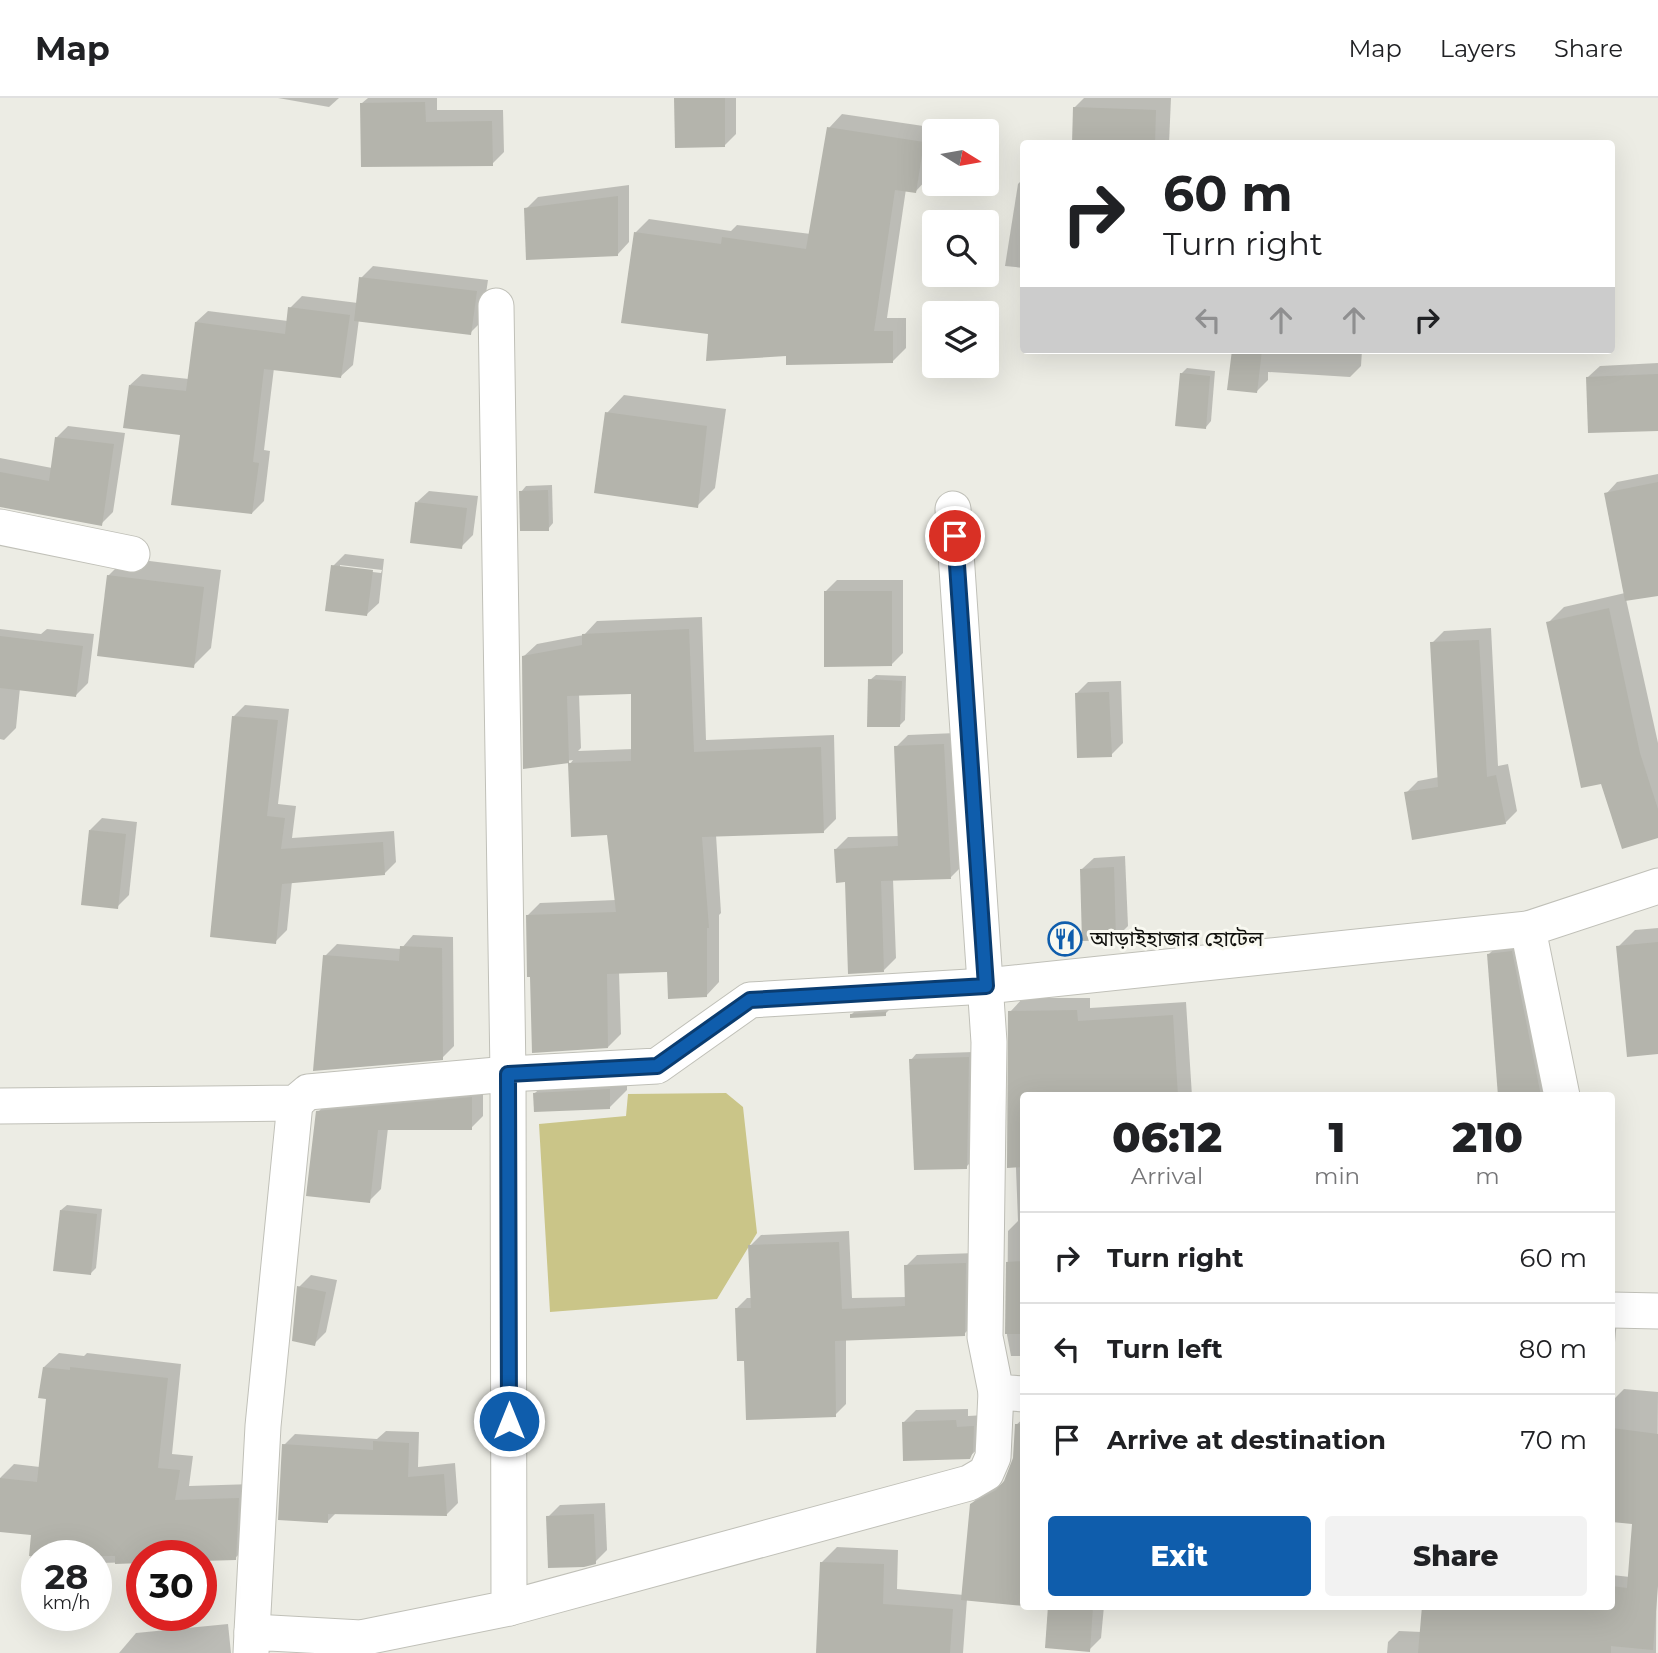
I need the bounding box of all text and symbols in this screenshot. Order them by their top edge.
text: Map [35,28,110,68]
text: Map [1348,34,1402,63]
text: Layers [1440,34,1516,63]
text: Share [1554,34,1623,63]
north arrow [922,119,999,196]
map controls [922,119,999,378]
text: 60 m [1163,164,1293,223]
icon: right [1048,168,1139,259]
button: search [922,210,999,287]
text: Turn right [1163,224,1323,263]
button: layers [922,301,999,378]
icon: left [1189,301,1227,339]
icon: ahead [1262,301,1300,339]
icon: ahead [1335,301,1373,339]
icon: right [1408,301,1446,339]
pin [925,506,985,566]
icon: arrive [936,517,974,555]
restaurant icon: আড়াইহাজার হোটেল [1046,920,1084,958]
place label: আড়াইহাজার হোটেল [1089,926,1264,951]
text: 06:12 [1112,1111,1222,1163]
text: 1 [1329,1111,1346,1163]
text: 210 [1452,1111,1523,1163]
text: Arrival [1131,1162,1203,1190]
text: min [1314,1162,1360,1190]
text: m [1475,1162,1500,1190]
icon: right [1048,1239,1086,1277]
text: Turn right [1107,1242,1243,1274]
text: 60 m [1520,1242,1587,1274]
icon: left [1048,1330,1086,1368]
text: Turn left [1107,1333,1223,1365]
text: 80 m [1519,1333,1587,1365]
position arrow [472,1384,546,1458]
icon: arrive [1048,1421,1086,1459]
text: Arrive at destination [1107,1424,1386,1456]
text: 70 m [1521,1424,1587,1456]
button: Exit [1048,1516,1311,1596]
button: Share [1325,1516,1587,1596]
speed limit sign: 30 [126,1540,217,1631]
text: 28 [45,1555,88,1598]
text: km/h [42,1592,91,1614]

